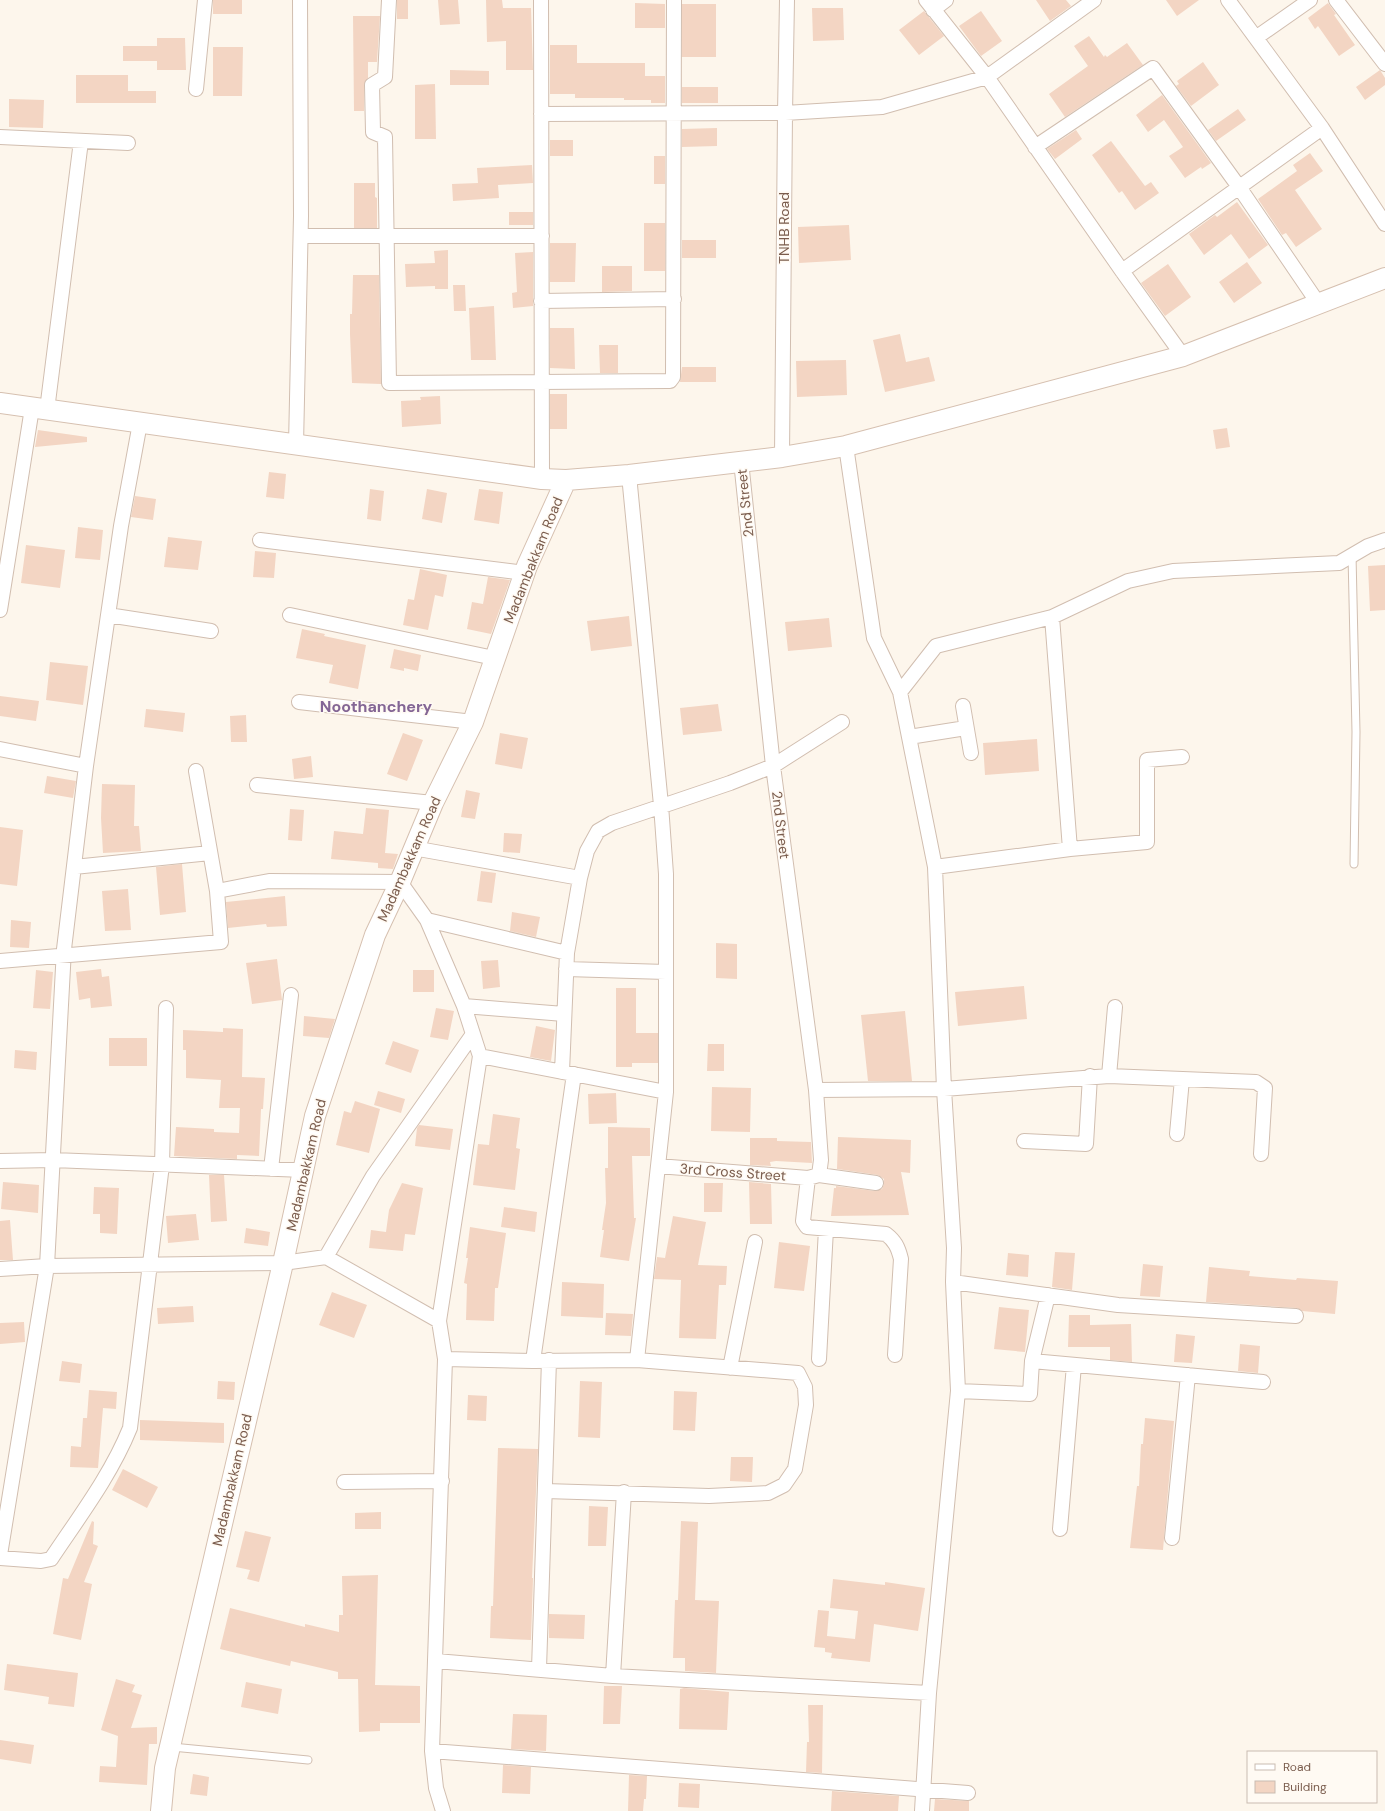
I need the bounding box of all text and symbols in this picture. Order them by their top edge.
street label: TNHB Road [775,192,793,264]
street label: 2nd Street [732,468,758,538]
street label: Madambakkam Road [499,494,567,626]
district label: Noothanchery [320,696,433,717]
street label: 2nd Street [768,790,794,860]
street label: Madambakkam Road [373,794,445,924]
street label: Madambakkam Road [282,1097,330,1233]
street label: 3rd Cross Street [679,1159,787,1185]
street label: Madambakkam Road [208,1412,256,1548]
legend [1247,1751,1377,1803]
text: Road [1283,1759,1311,1775]
text: Building [1283,1779,1327,1795]

